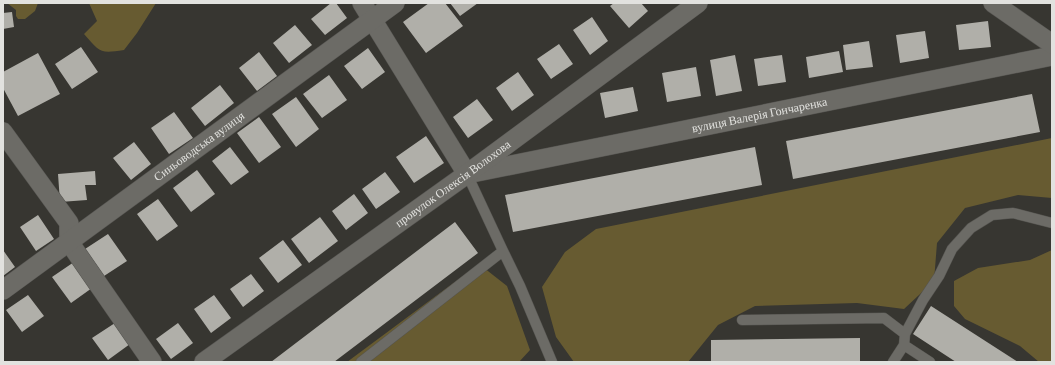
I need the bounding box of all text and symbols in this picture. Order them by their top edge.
street label: вулиця Валерія Гончаренка [691,94,829,135]
street label: Синьоводська вулиця [151,108,248,184]
street label: провулок Олексія Волохова [392,137,514,230]

